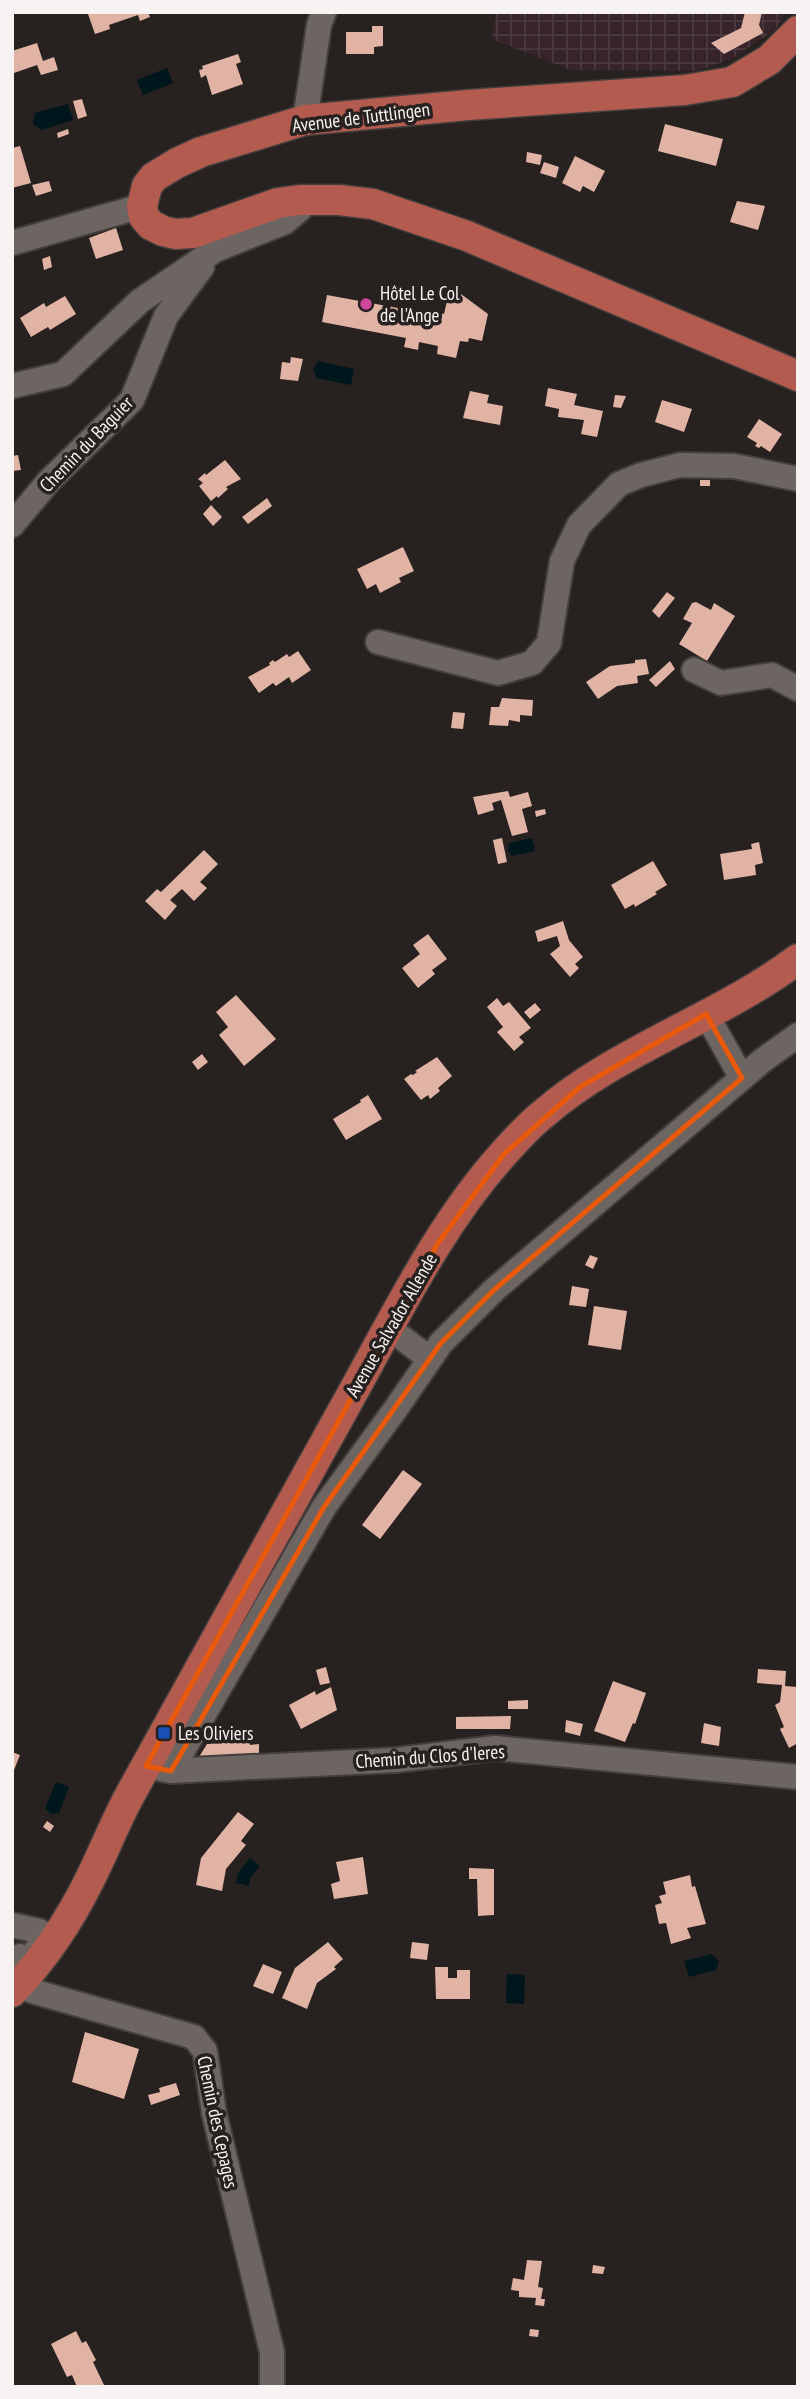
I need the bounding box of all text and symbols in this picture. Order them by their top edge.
street label: Avenue de Tuttlingen [291,97,431,137]
place label: Hôtel Le Col de l'Ange [380,281,460,327]
marker: Hôtel Le Col de l'Ange [358,296,374,312]
street label: Chemin du Baguier [34,390,138,497]
street label: Avenue Salvador Allende [340,1249,442,1401]
place label: Les Oliviers [178,1721,253,1745]
marker: Les Oliviers [156,1725,172,1741]
street label: Chemin du Clos d'Ieres [355,1739,505,1773]
street label: Chemin des Cepages [192,2054,244,2190]

